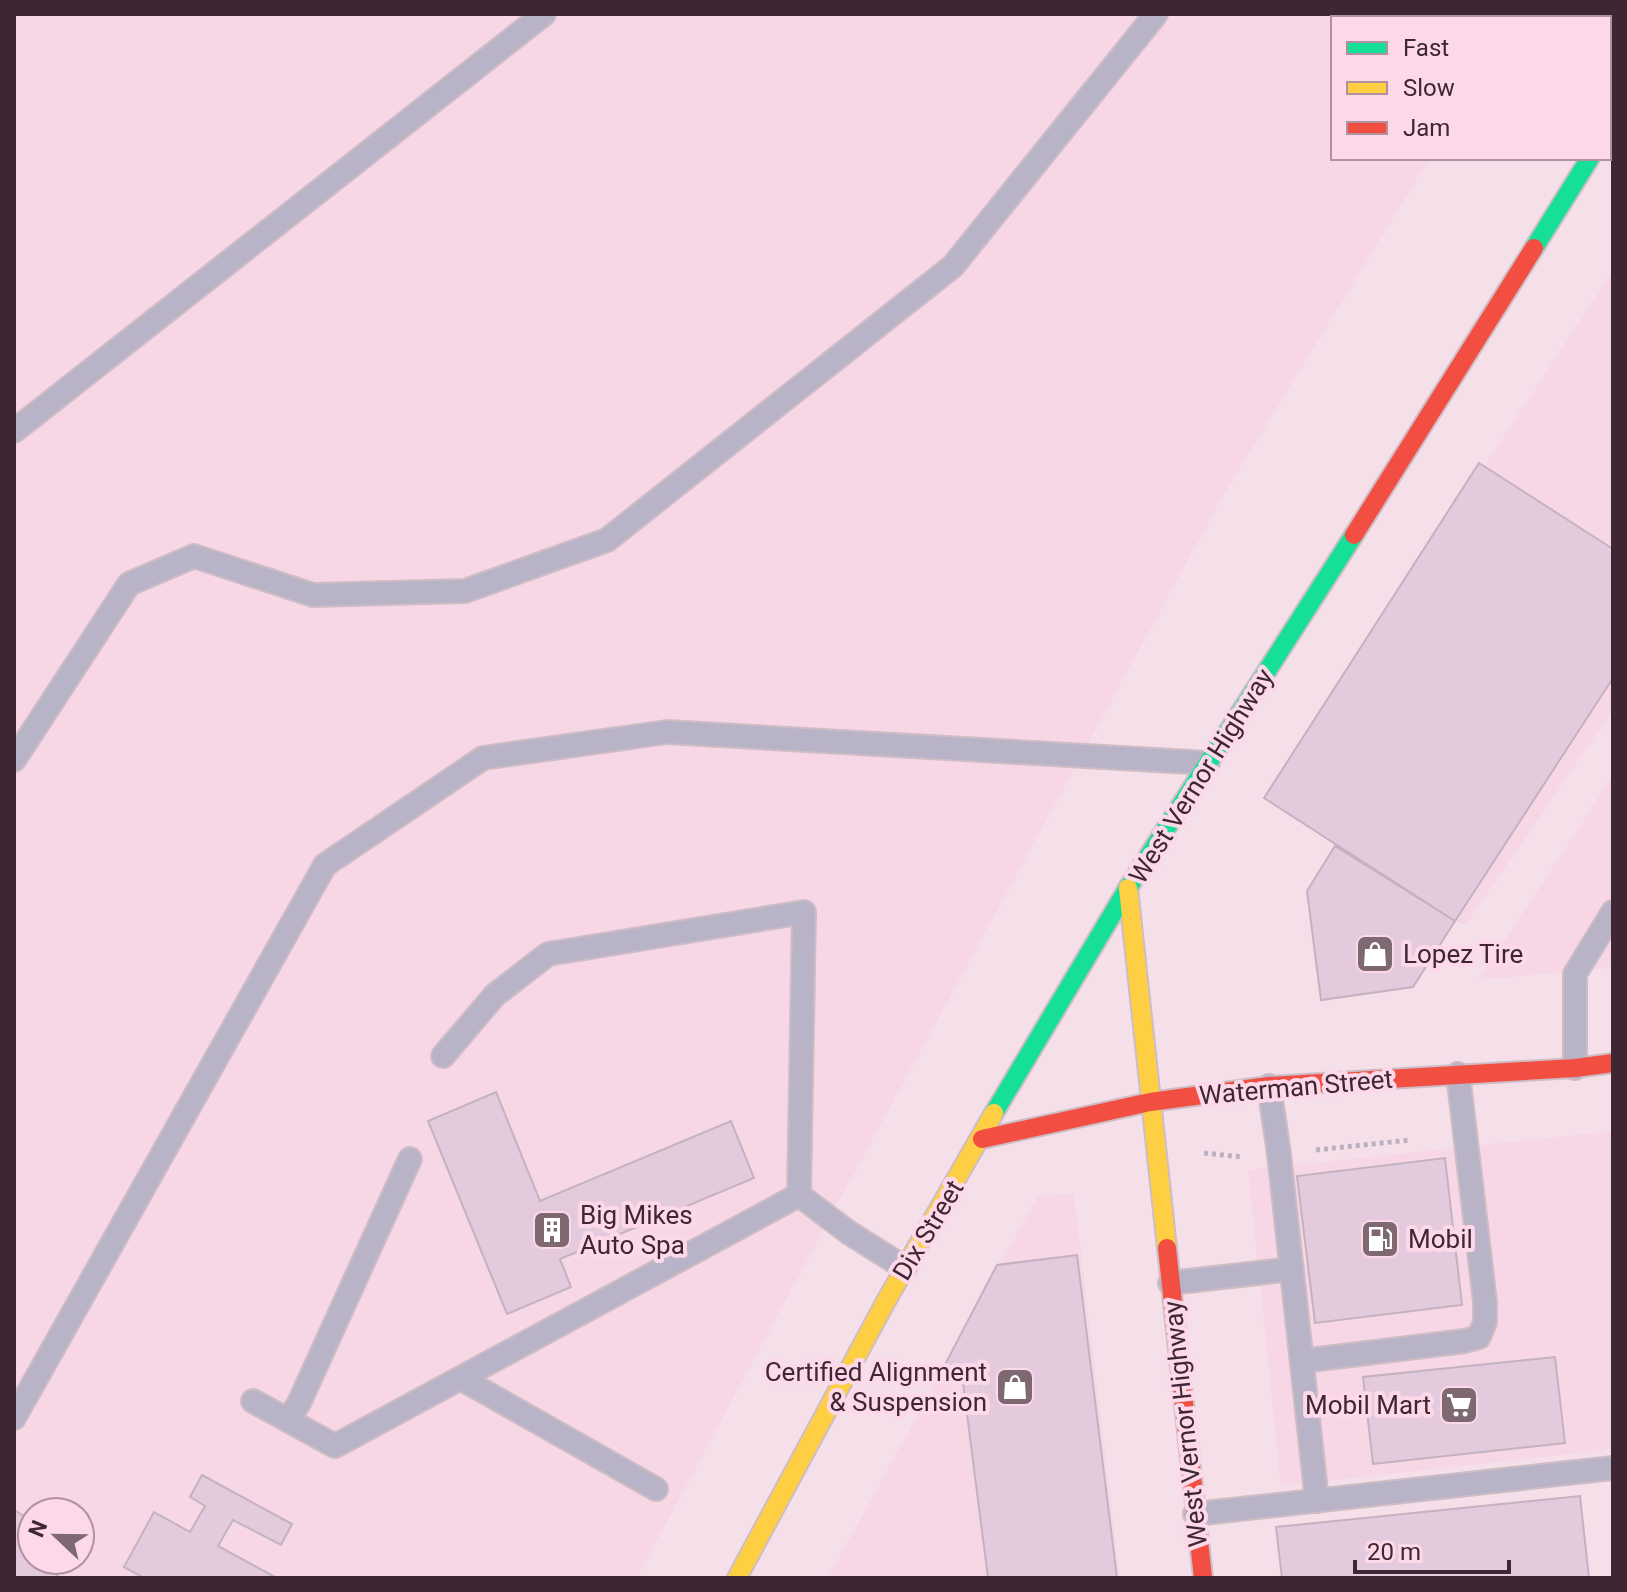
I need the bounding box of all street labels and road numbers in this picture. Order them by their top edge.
street label: West Vernor Highway [1123,663,1279,889]
street label: Waterman Street [1198,1064,1394,1110]
street label: Dix Street [886,1175,970,1285]
street label: West Vernor Highway [1157,1299,1213,1549]

